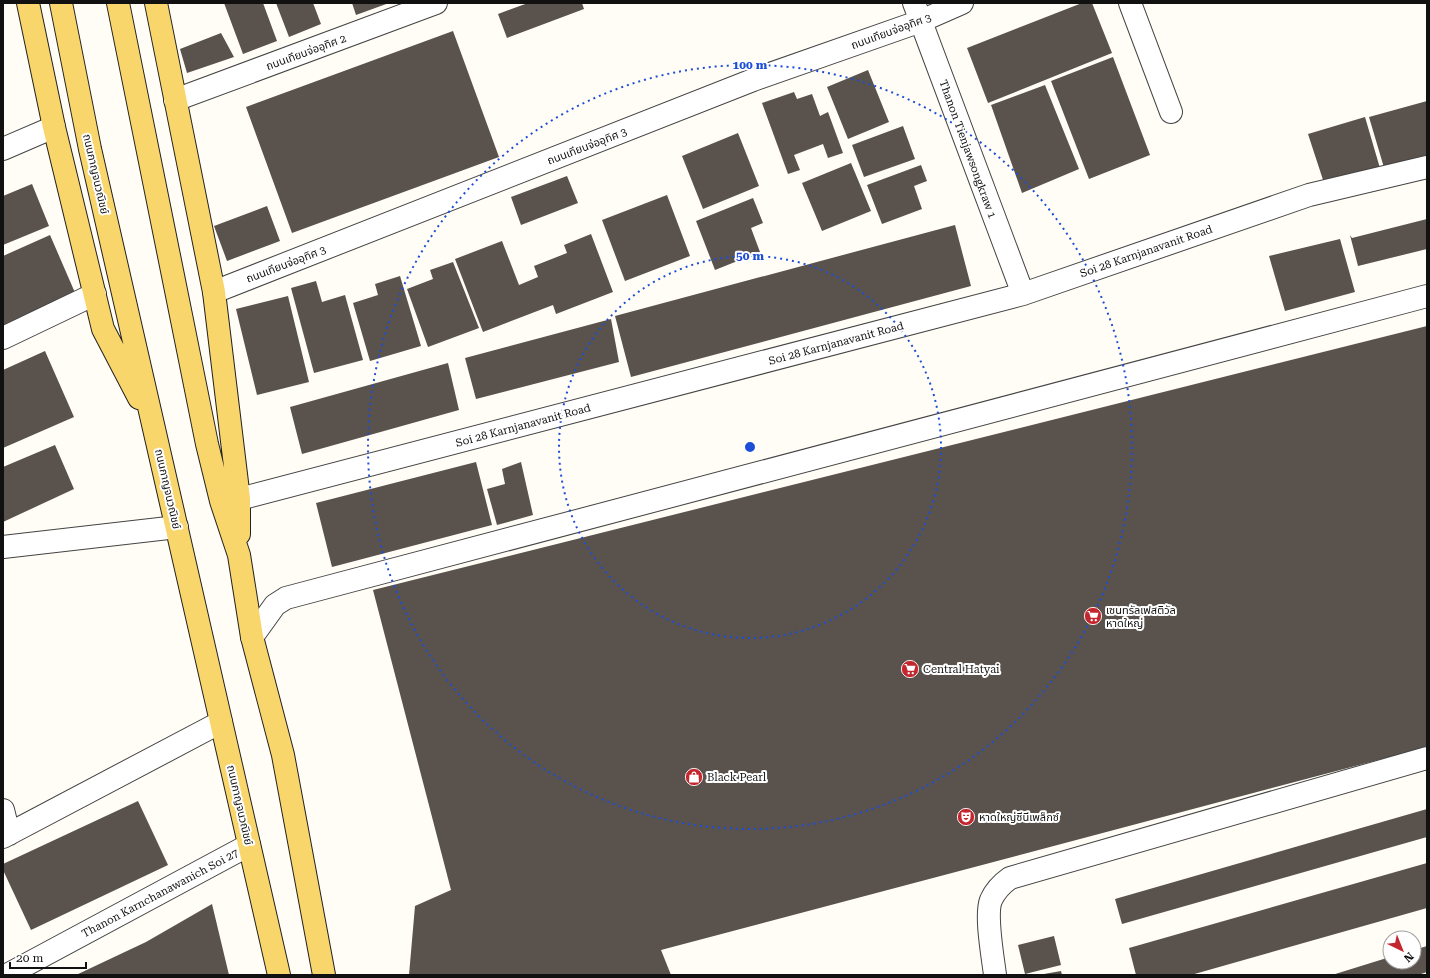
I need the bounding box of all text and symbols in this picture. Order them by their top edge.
street label: ถนนเทียนจ่ออุทิศ 3 [849,11,933,52]
street label: ถนนเทียนจ่ออุทิศ 2 [264,32,348,73]
text: 100 m [733,58,768,72]
street label: Thanon Tienjawsongkraw 1 [936,78,999,220]
street label: ถนนเทียนจ่ออุทิศ 3 [545,125,629,168]
street label: ถนนกาญจนวณิชย์ [80,133,111,215]
street label: Soi 28 Karnjanavanit Road [1078,223,1214,280]
street label: ถนนเทียนจ่ออุทิศ 3 [244,243,328,286]
text: 50 m [736,249,764,263]
street label: Soi 28 Karnjanavanit Road [767,319,905,368]
street label: Soi 28 Karnjanavanit Road [454,401,592,450]
centre of rings [743,440,757,454]
street label: ถนนกาญจนวณิชย์ [152,448,183,530]
place label: เซนทรัลเฟสติวัล หาดใหญ่ [1106,604,1176,630]
supermarket icon: เซนทรัลเฟสติวัล หาดใหญ่ [1083,606,1103,626]
supermarket icon: Central Hatyai [900,659,920,679]
place label: Central Hatyai [923,663,1000,676]
street label: ถนนกาญจนวณิชย์ [224,764,255,846]
shop icon: Black Pearl [684,767,704,787]
place label: Black Pearl [707,771,767,784]
theatre icon: หาดใหญ่ซีนีเพล็กซ์ [956,807,976,827]
place label: หาดใหญ่ซีนีเพล็กซ์ [979,811,1059,824]
street label: Thanon Karnchanawanich Soi 27 [80,846,241,940]
north arrow [1382,930,1422,970]
scale bar [10,944,86,970]
text: N [1401,949,1416,965]
text: 20 m [16,951,43,965]

